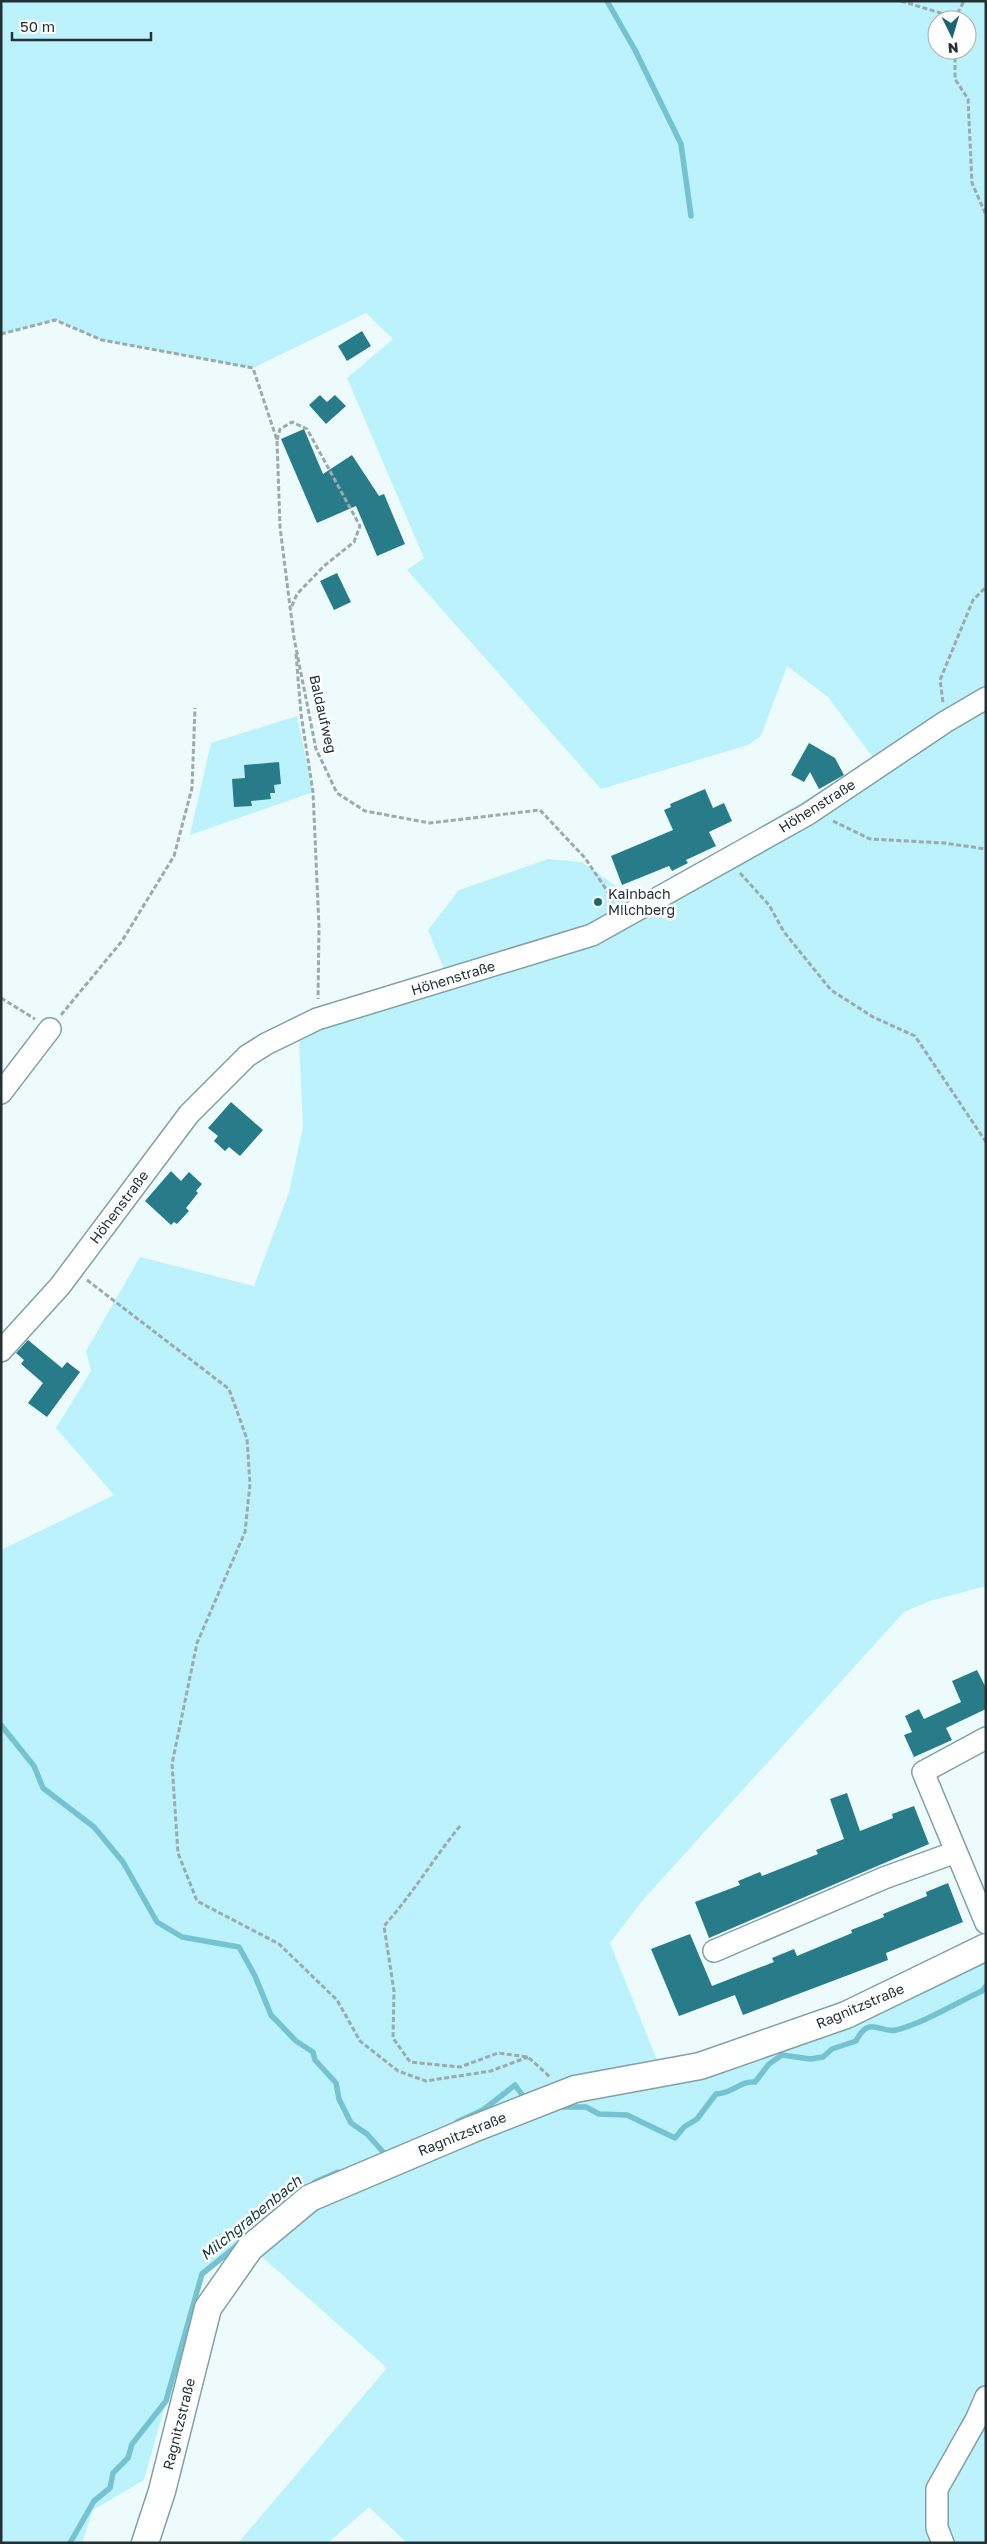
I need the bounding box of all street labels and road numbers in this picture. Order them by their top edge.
street label: Baldaufweg [306,673,341,755]
street label: Höhenstraße [775,775,858,836]
street label: Höhenstraße [409,957,497,998]
street label: Höhenstraße [86,1167,152,1247]
street label: Ragnitzstraße [813,1979,906,2032]
street label: Ragnitzstraße [415,2108,508,2159]
street label: Ragnitzstraße [159,2376,198,2471]

